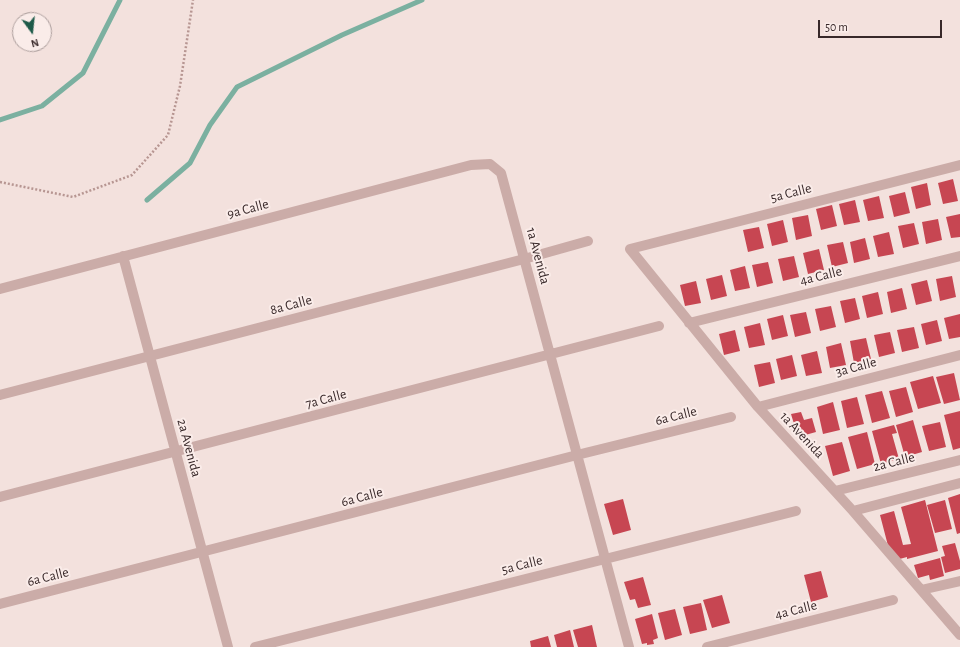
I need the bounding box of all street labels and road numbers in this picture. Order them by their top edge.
street label: 5a Calle [769,180,813,206]
street label: 9a Calle [225,195,271,223]
street label: 1a Avenida [522,226,554,286]
street label: 4a Calle [798,263,844,289]
street label: 8a Calle [268,291,314,319]
street label: 3a Calle [834,353,878,381]
street label: 7a Calle [304,385,348,413]
street label: 6a Calle [653,403,699,429]
street label: 1a Avenida [776,408,828,462]
street label: 2a Avenida [173,417,205,479]
street label: 2a Calle [871,449,917,475]
street label: 6a Calle [339,483,385,511]
street label: 5a Calle [500,552,544,578]
street label: 6a Calle [25,564,71,590]
street label: 4a Calle [773,597,819,623]

